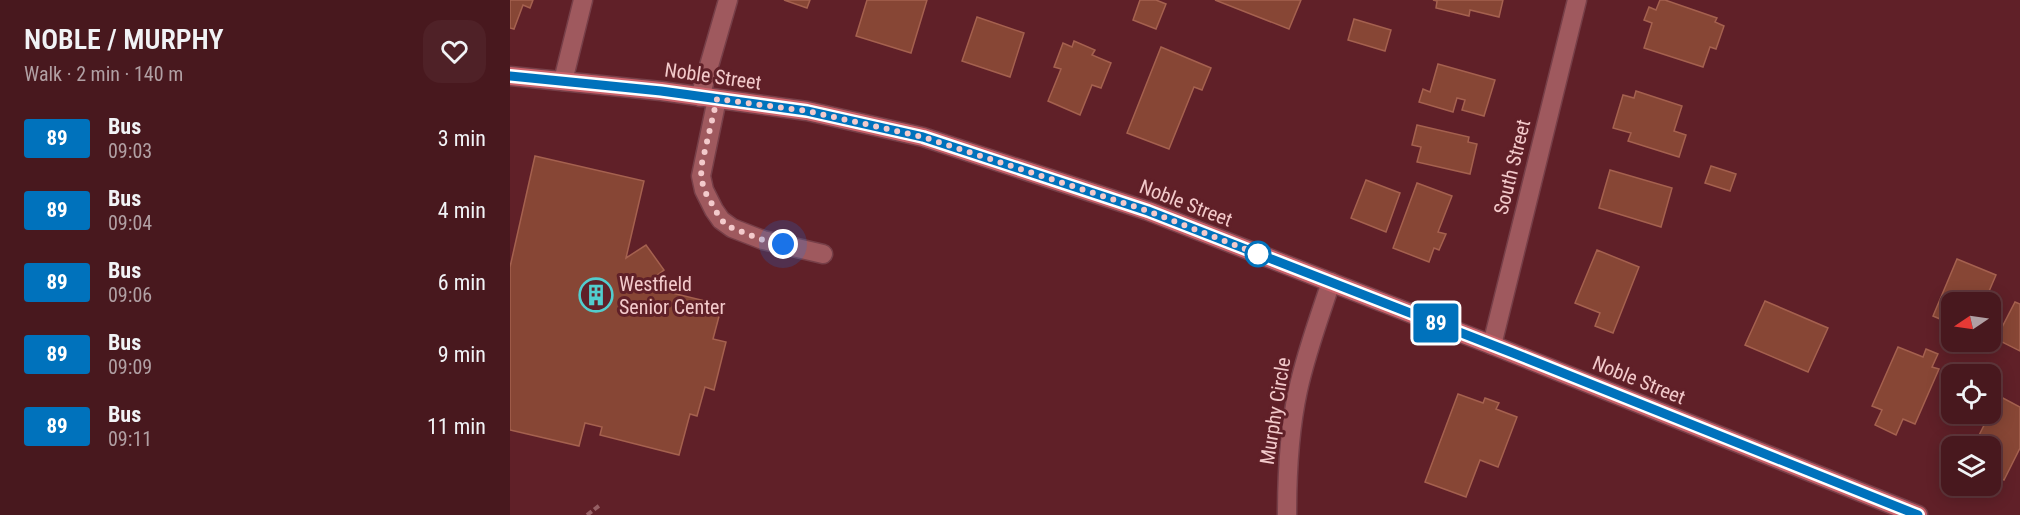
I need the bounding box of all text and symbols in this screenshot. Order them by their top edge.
button: heart [423,20,486,83]
text: NOBLE / MURPHY [24,23,224,56]
street label: Noble Street [663,57,763,95]
text: Walk · 2 min · 140 m [24,62,183,86]
text: Bus [108,114,141,139]
street label: South Street [1489,117,1535,217]
text: 89 [46,126,68,150]
text: 3 min [438,126,486,151]
text: 09:03 [108,139,152,163]
street label: Noble Street [1136,174,1236,232]
text: Bus [108,186,141,211]
text: 89 [46,198,68,222]
text: 4 min [438,198,486,223]
text: 09:04 [108,211,152,235]
your location [768,229,798,259]
unlabelled marker [1245,241,1271,267]
text: Bus [108,258,141,283]
text: 89 [46,270,68,294]
text: 6 min [438,270,486,295]
place label: Westfield Senior Center [619,272,726,319]
building icon: Westfield Senior Center [578,277,614,313]
text: 09:06 [108,283,152,307]
north arrow [1941,292,2001,352]
map controls [1941,292,2001,496]
line badge: 89 [1409,304,1463,342]
text: 89 [1425,311,1447,335]
text: Bus [108,330,141,355]
text: 89 [46,342,68,366]
text: 9 min [438,342,486,367]
street label: Noble Street [1589,351,1689,409]
text: 09:09 [108,355,152,379]
street label: Murphy Circle [1255,356,1295,466]
button: locate [1941,364,2001,424]
text: Bus [108,402,141,427]
text: 89 [46,414,68,438]
text: 11 min [427,414,486,439]
text: 09:11 [108,427,152,451]
button: layers [1941,436,2001,496]

